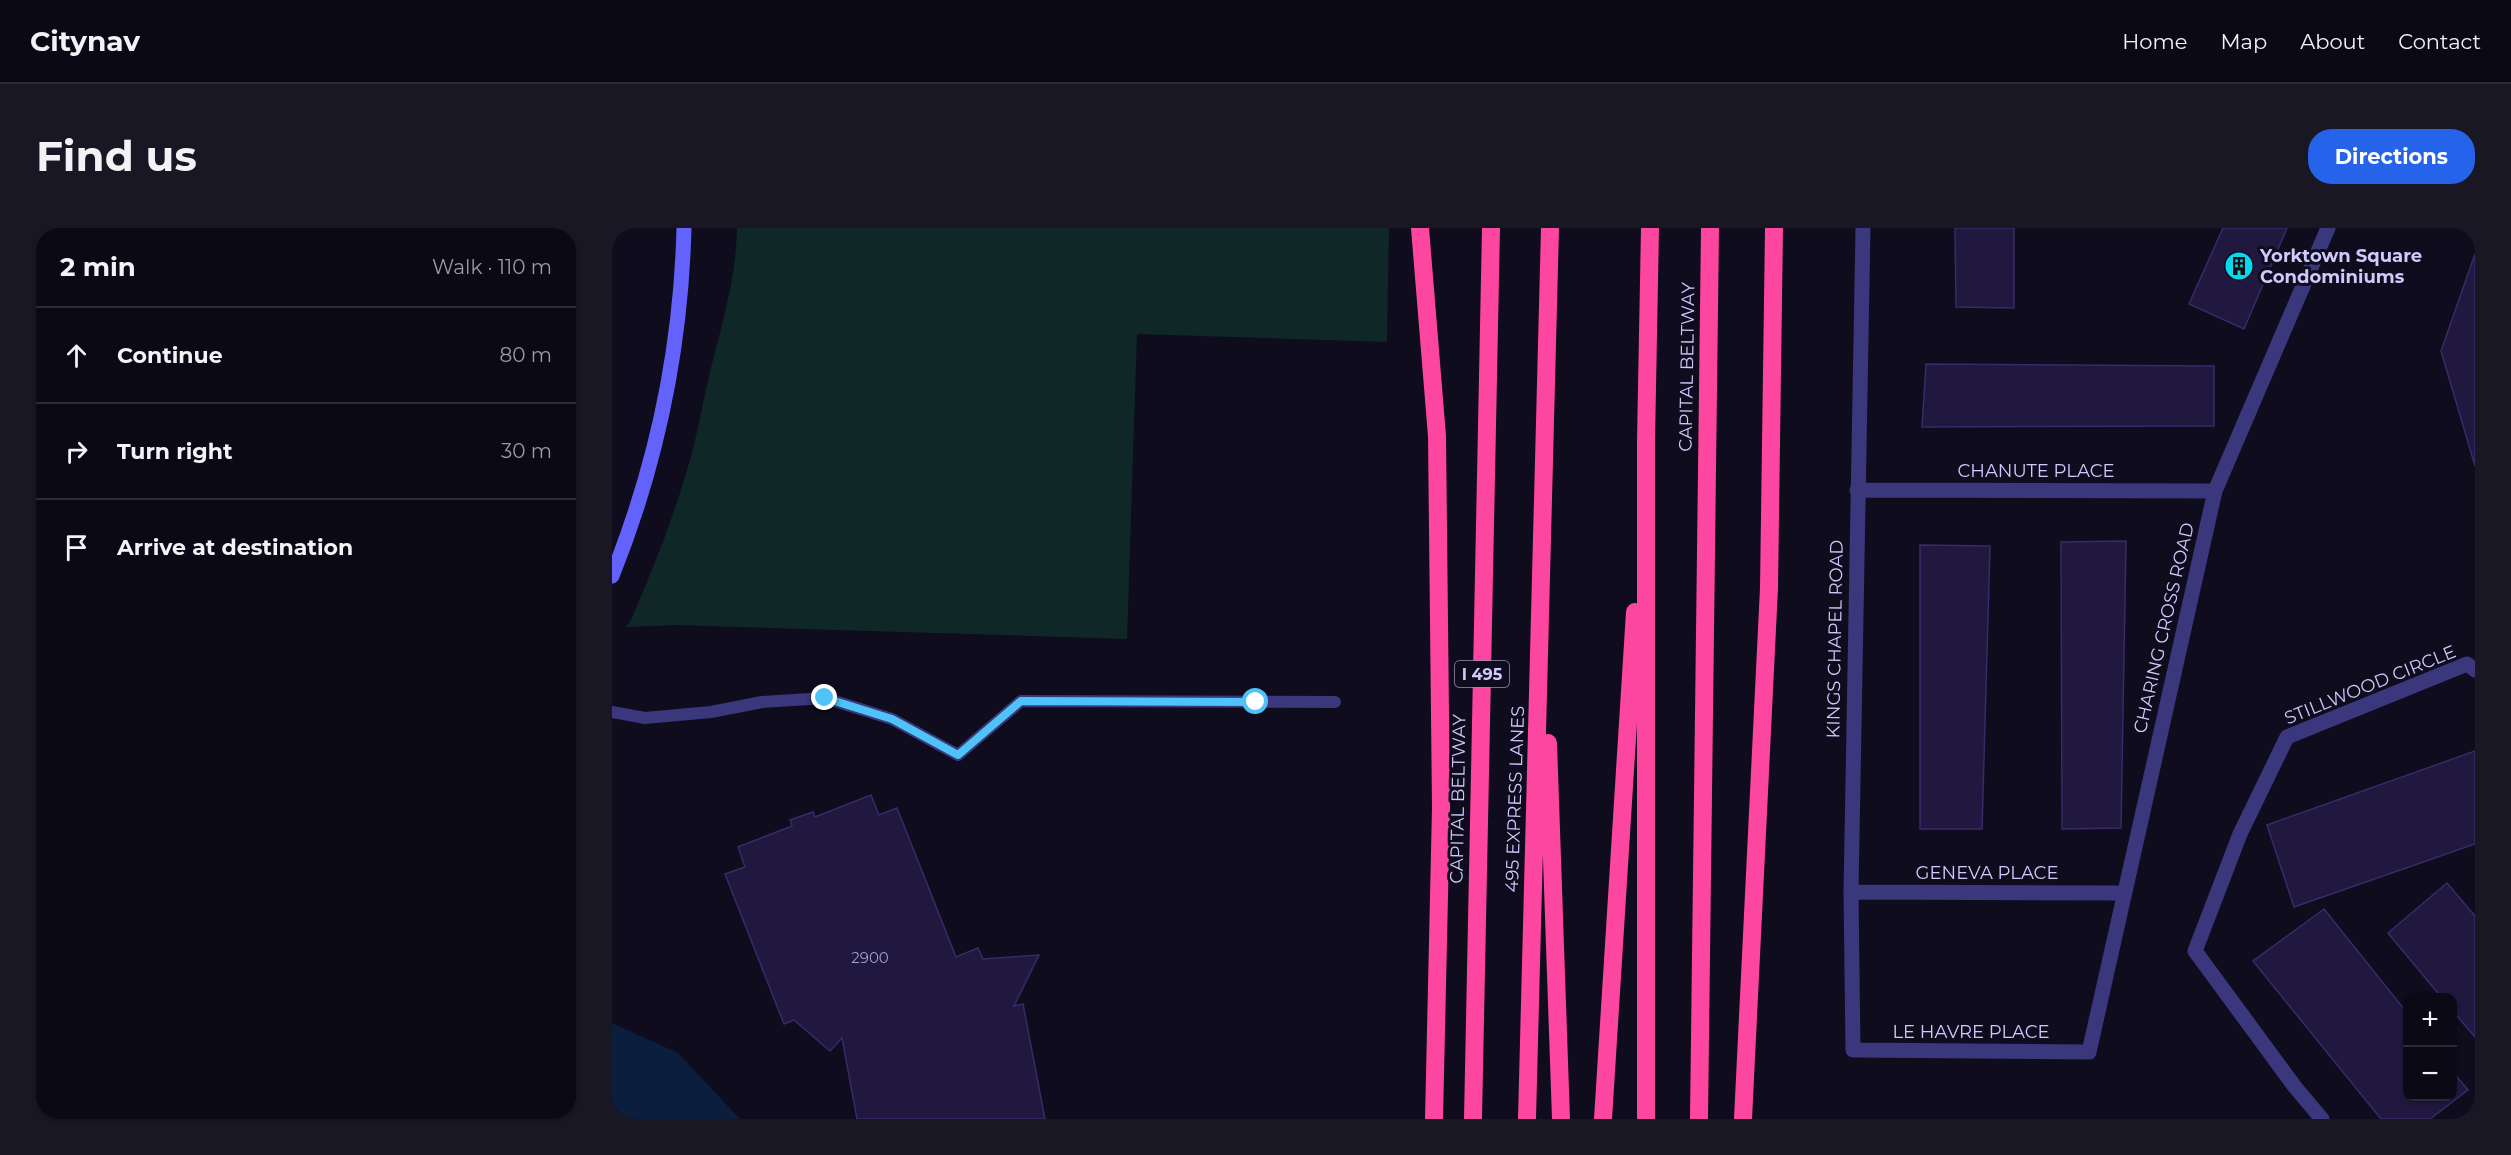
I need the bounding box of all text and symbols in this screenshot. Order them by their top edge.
text: Citynav [30,24,140,58]
text: Home [2122,29,2187,54]
text: Map [2220,29,2267,54]
text: About [2300,29,2365,54]
text: Contact [2398,29,2481,54]
button: Directions [2308,129,2475,184]
text: Find us [36,130,197,182]
place label: Yorktown Square Condominiums [2259,245,2422,288]
building icon: Yorktown Square Condominiums [2223,250,2255,282]
text: 2 min [60,251,136,283]
text: Walk · 110 m [432,255,552,279]
street label: CAPITAL BELTWAY [1675,282,1699,452]
icon: ahead [60,339,93,372]
text: Continue [117,342,223,369]
text: 80 m [500,343,552,367]
icon: right [60,435,93,468]
text: Turn right [117,438,232,465]
text: 30 m [501,439,552,463]
street label: CHANUTE PLACE [1958,460,2114,482]
street label: CHARING CROSS ROAD [2129,521,2199,735]
icon: arrive [60,531,93,564]
text: Arrive at destination [117,534,353,561]
street label: KINGS CHAPEL ROAD [1822,539,1848,739]
street label: STILLWOOD CIRCLE [2281,641,2459,729]
road number: I 495 [1455,661,1509,687]
route end [811,684,837,710]
route start [1242,688,1268,714]
street label: 495 EXPRESS LANES [1501,705,1529,893]
street label: CAPITAL BELTWAY [1446,714,1470,884]
street label: GENEVA PLACE [1916,862,2058,884]
house number: 2900 [851,948,889,967]
map controls [2403,993,2457,1101]
button: + [2403,993,2457,1047]
street label: LE HAVRE PLACE [1892,1021,2050,1043]
button: − [2403,1047,2457,1101]

